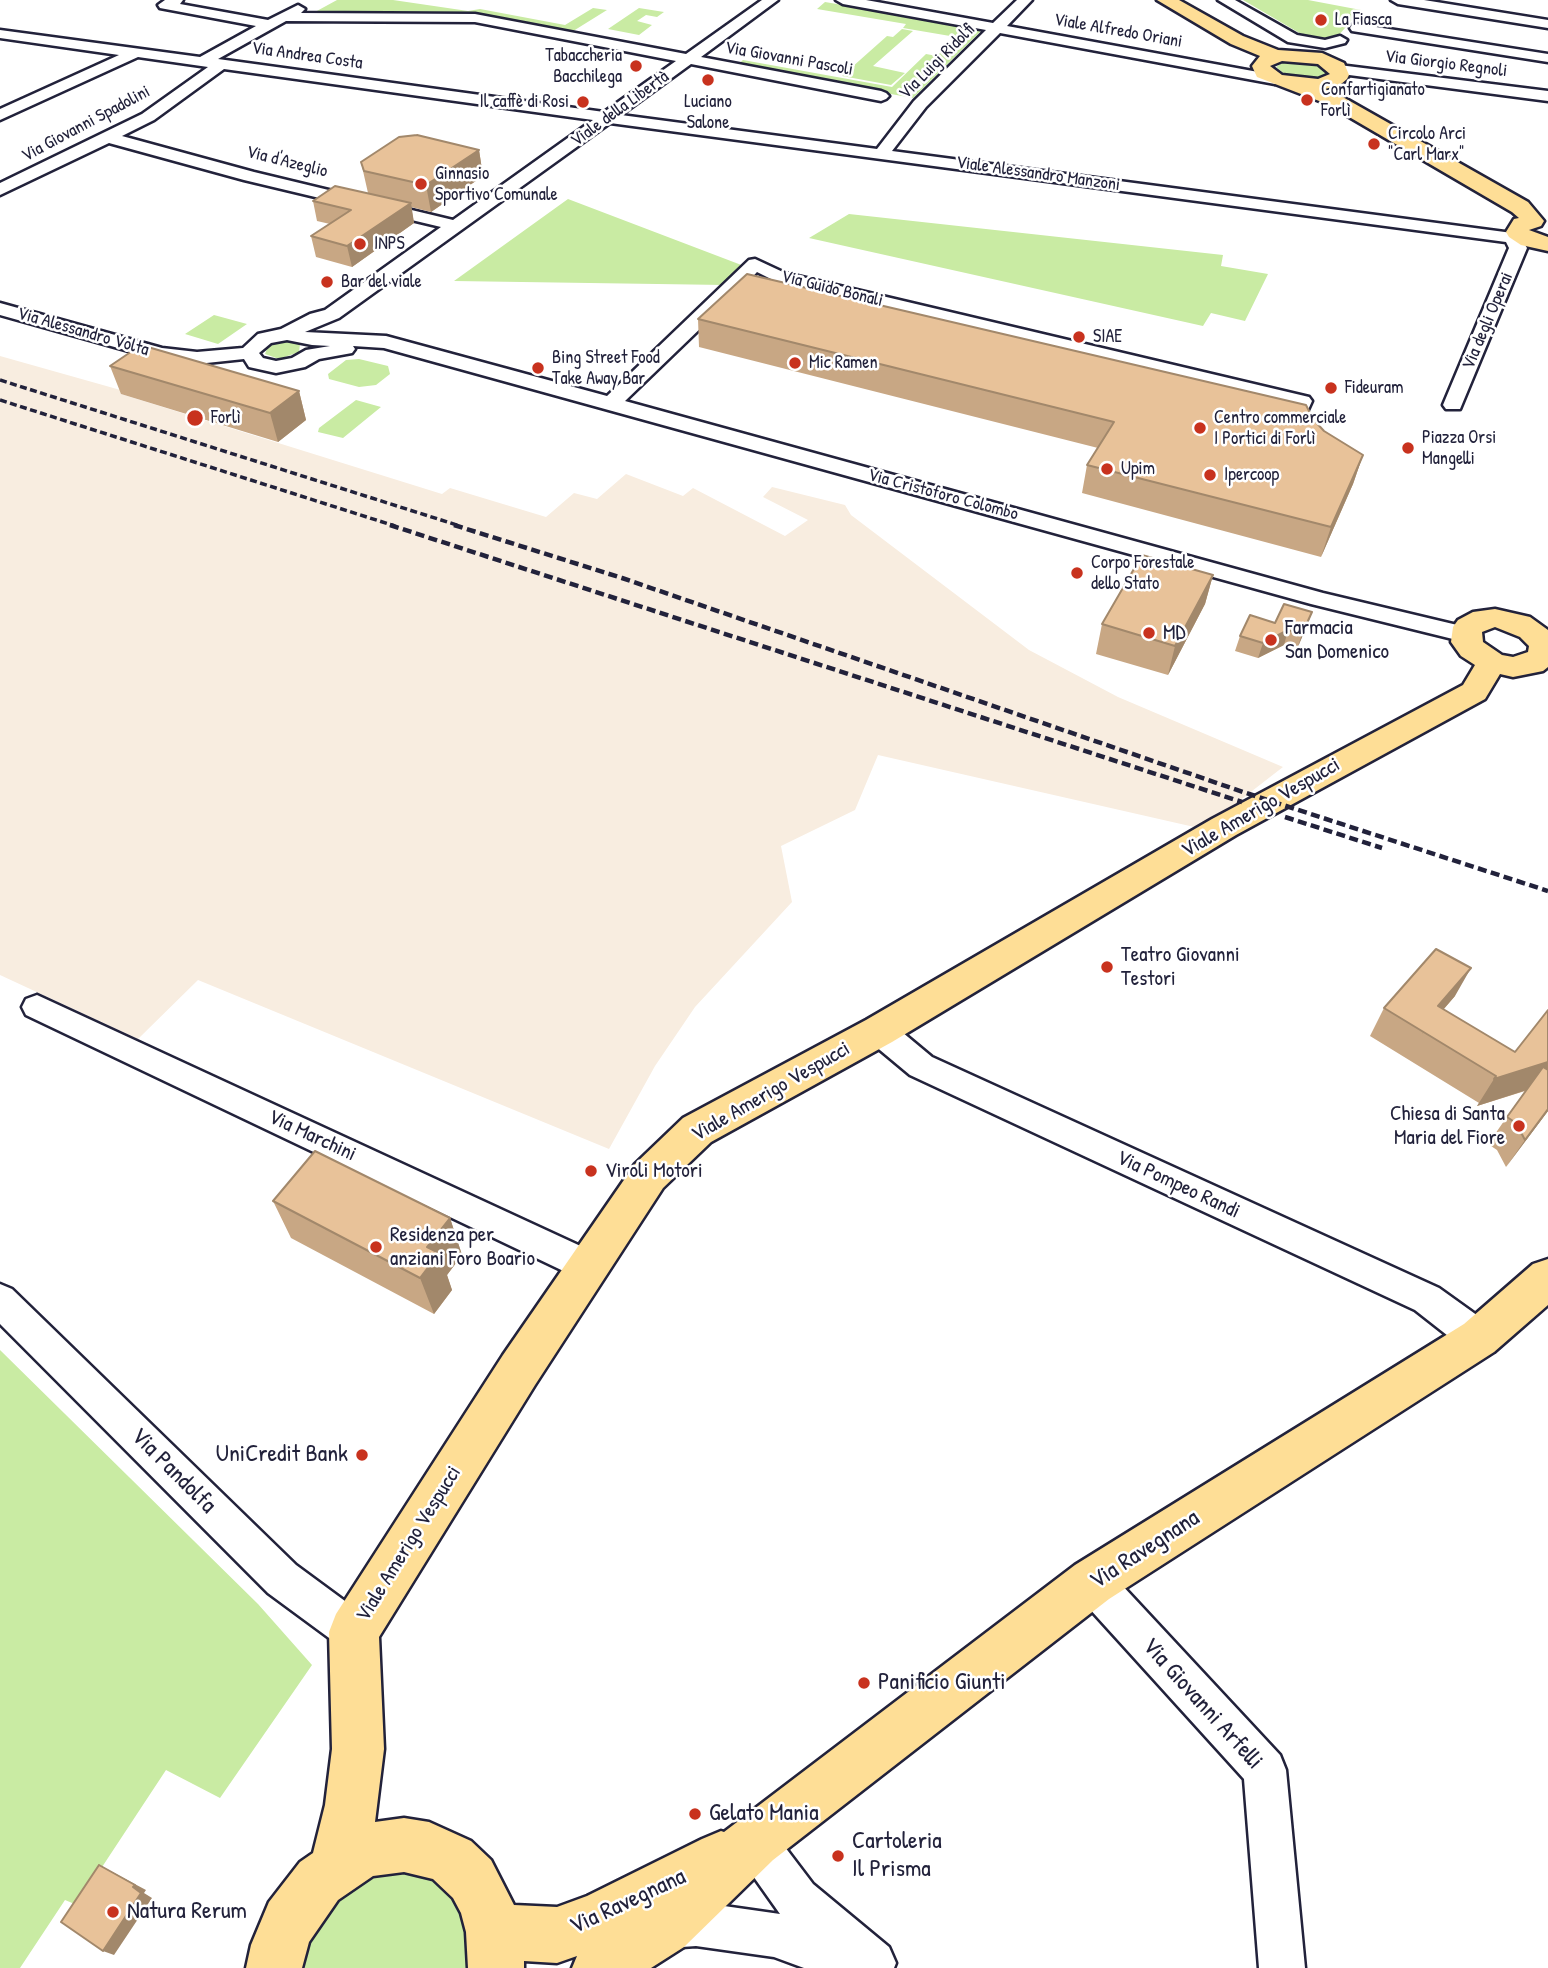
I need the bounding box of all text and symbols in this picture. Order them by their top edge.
street label: Viale Alfredo Oriani [1052,9,1184,53]
place label: La Fiasca [1335,9,1392,31]
marker: La Fiasca [1313,12,1329,28]
street label: Via Luigi Ridolfi [895,20,979,104]
street label: Via Giovanni Pascoli [723,37,855,81]
street label: Via Andrea Costa [250,38,364,74]
place label: Tabaccheria Bacchilega [545,45,622,88]
street label: Via Giorgio Regnoli [1384,46,1508,82]
marker: Tabaccheria Bacchilega [628,58,644,74]
street label: Viale della Libertà [567,66,673,152]
marker: Luciano Salone [700,72,716,88]
place label: Confartigianato Forlì [1321,79,1425,122]
street label: Via Giovanni Spadolini [18,81,154,167]
place label: Il caffè di Rosi [479,91,569,113]
place label: Luciano Salone [684,91,732,134]
marker: Confartigianato Forlì [1299,92,1315,108]
marker: Il caffè di Rosi [575,94,591,110]
place label: Circolo Arci "Carl Marx" [1388,123,1466,166]
marker: Circolo Arci "Carl Marx" [1366,136,1382,152]
street label: Via d'Azeglio [244,141,330,183]
street label: Viale Alessandro Manzoni [955,152,1121,196]
place label: Ginnasio Sportivo Comunale [435,163,558,206]
marker: Ginnasio Sportivo Comunale [413,176,429,192]
place label: INPS [374,233,405,255]
marker: INPS [352,236,368,252]
street label: Via Guido Bonali [779,266,885,312]
street label: Via degli Operai [1458,269,1518,373]
place label: Bar del viale [341,271,422,293]
marker: Bar del viale [319,274,335,290]
street label: Via Alessandro Volta [15,303,151,361]
place label: SIAE [1093,326,1122,348]
marker: SIAE [1071,329,1087,345]
place label: Bing Street Food Take Away Bar [552,347,660,390]
place label: Mic Ramen [809,352,878,374]
marker: Mic Ramen [787,355,803,371]
marker: Bing Street Food Take Away Bar [530,360,546,376]
place label: Fideuram [1345,377,1403,399]
marker: Fideuram [1323,380,1339,396]
place label: Forlì [211,407,241,429]
place label: Centro commerciale I Portici di Forlì [1214,407,1347,450]
marker: Forlì [185,408,205,428]
marker: Centro commerciale I Portici di Forlì [1192,420,1208,436]
place label: Piazza Orsi Mangelli [1422,427,1496,470]
marker: Piazza Orsi Mangelli [1400,440,1416,456]
place label: Upim [1121,458,1155,480]
marker: Upim [1099,461,1115,477]
place label: Ipercoop [1224,464,1279,486]
street label: Via Cristoforo Colombo [866,465,1020,525]
marker: Ipercoop [1202,467,1218,483]
place label: Corpo Forestale dello Stato [1091,552,1194,594]
marker: Corpo Forestale dello Stato [1069,565,1085,581]
place label: Farmacia San Domenico [1285,615,1389,665]
place label: MD [1163,620,1185,646]
marker: MD [1141,625,1157,641]
marker: Farmacia San Domenico [1263,632,1279,648]
street label: Viale Amerigo Vespucci [1177,752,1345,864]
place label: Teatro Giovanni Testori [1121,942,1240,992]
marker: Teatro Giovanni Testori [1099,959,1115,975]
street label: Viale Amerigo Vespucci [687,1036,855,1148]
place label: Chiesa di Santa Maria del Fiore [1390,1101,1505,1151]
street label: Via Marchini [264,1105,360,1167]
marker: Chiesa di Santa Maria del Fiore [1511,1118,1527,1134]
street label: Via Pompeo Randi [1112,1145,1244,1225]
place label: Viroli Motori [605,1158,703,1184]
marker: Viroli Motori [583,1163,599,1179]
place label: Residenza per anziani Foro Boario [390,1222,535,1272]
marker: Residenza per anziani Foro Boario [368,1239,384,1255]
street label: Via Pandolfa [124,1422,222,1520]
place label: UniCredit Bank [216,1441,348,1469]
marker: UniCredit Bank [354,1447,370,1463]
street label: Viale Amerigo Vespucci [351,1462,467,1626]
street label: Via Ravegnana [1085,1504,1205,1596]
street label: Via Giovanni Arfelli [1135,1632,1269,1776]
place label: Panificio Giunti [878,1669,1006,1697]
marker: Panificio Giunti [856,1675,872,1691]
place label: Gelato Mania [709,1800,819,1828]
marker: Gelato Mania [687,1806,703,1822]
place label: Cartoleria Il Prisma [852,1828,942,1884]
marker: Cartoleria Il Prisma [830,1848,846,1864]
street label: Via Ravegnana [566,1863,690,1941]
place label: Natura Rerum [127,1898,247,1926]
marker: Natura Rerum [105,1904,121,1920]

